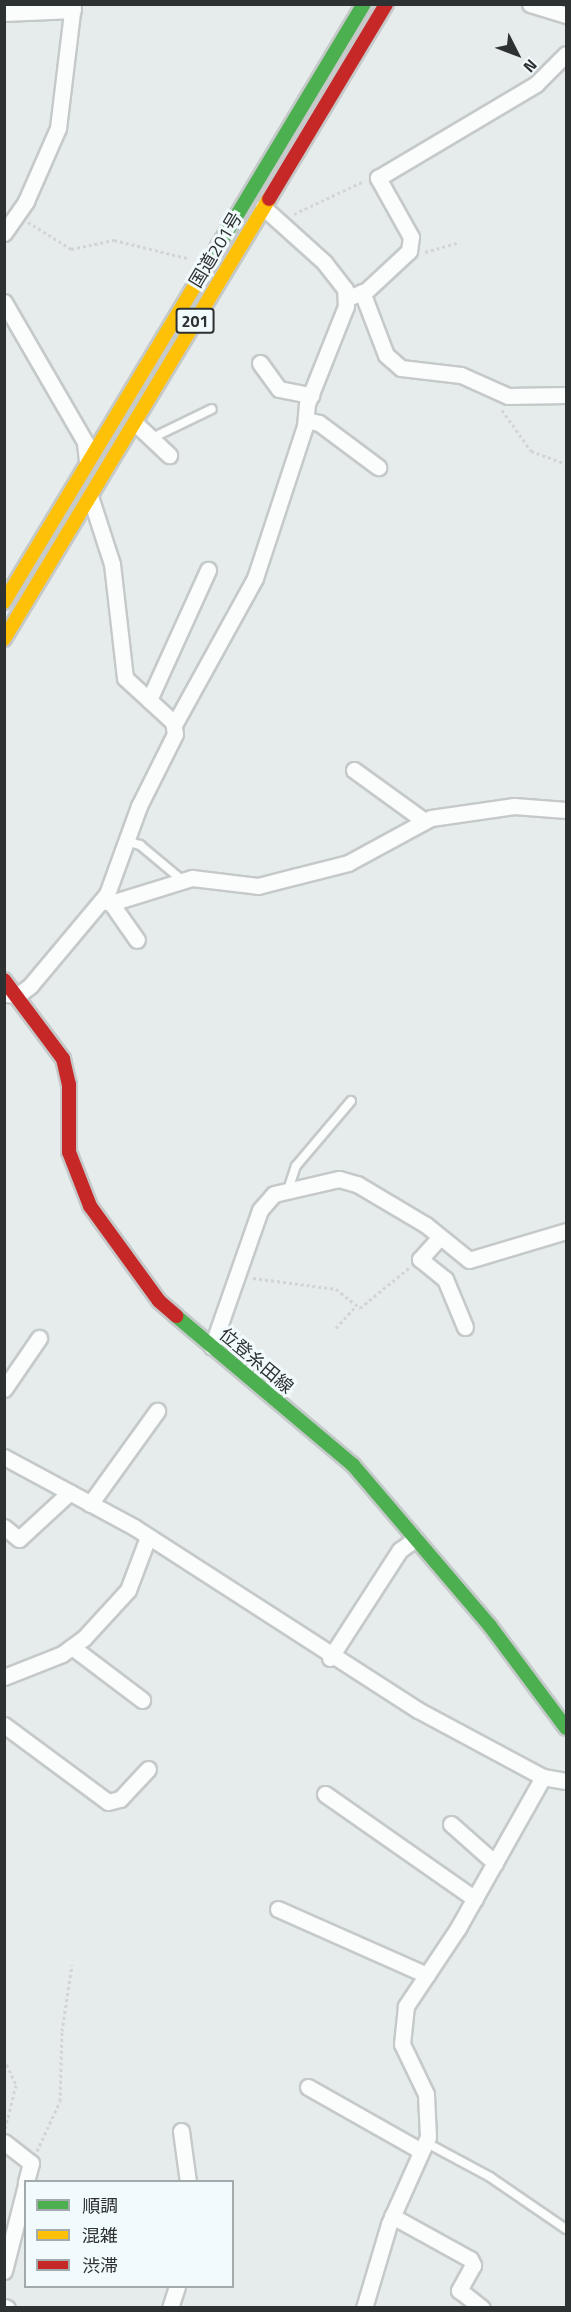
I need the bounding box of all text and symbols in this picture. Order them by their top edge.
north arrow [487,24,547,84]
text: N [518,54,543,78]
street label: 国道201号 [185,208,247,292]
road number: 201 [176,308,214,334]
street label: 位登糸田線 [215,1324,297,1398]
legend [24,2180,234,2288]
text: 順調 [82,2192,118,2219]
text: 混雑 [82,2222,118,2249]
text: 渋滞 [82,2252,118,2279]

